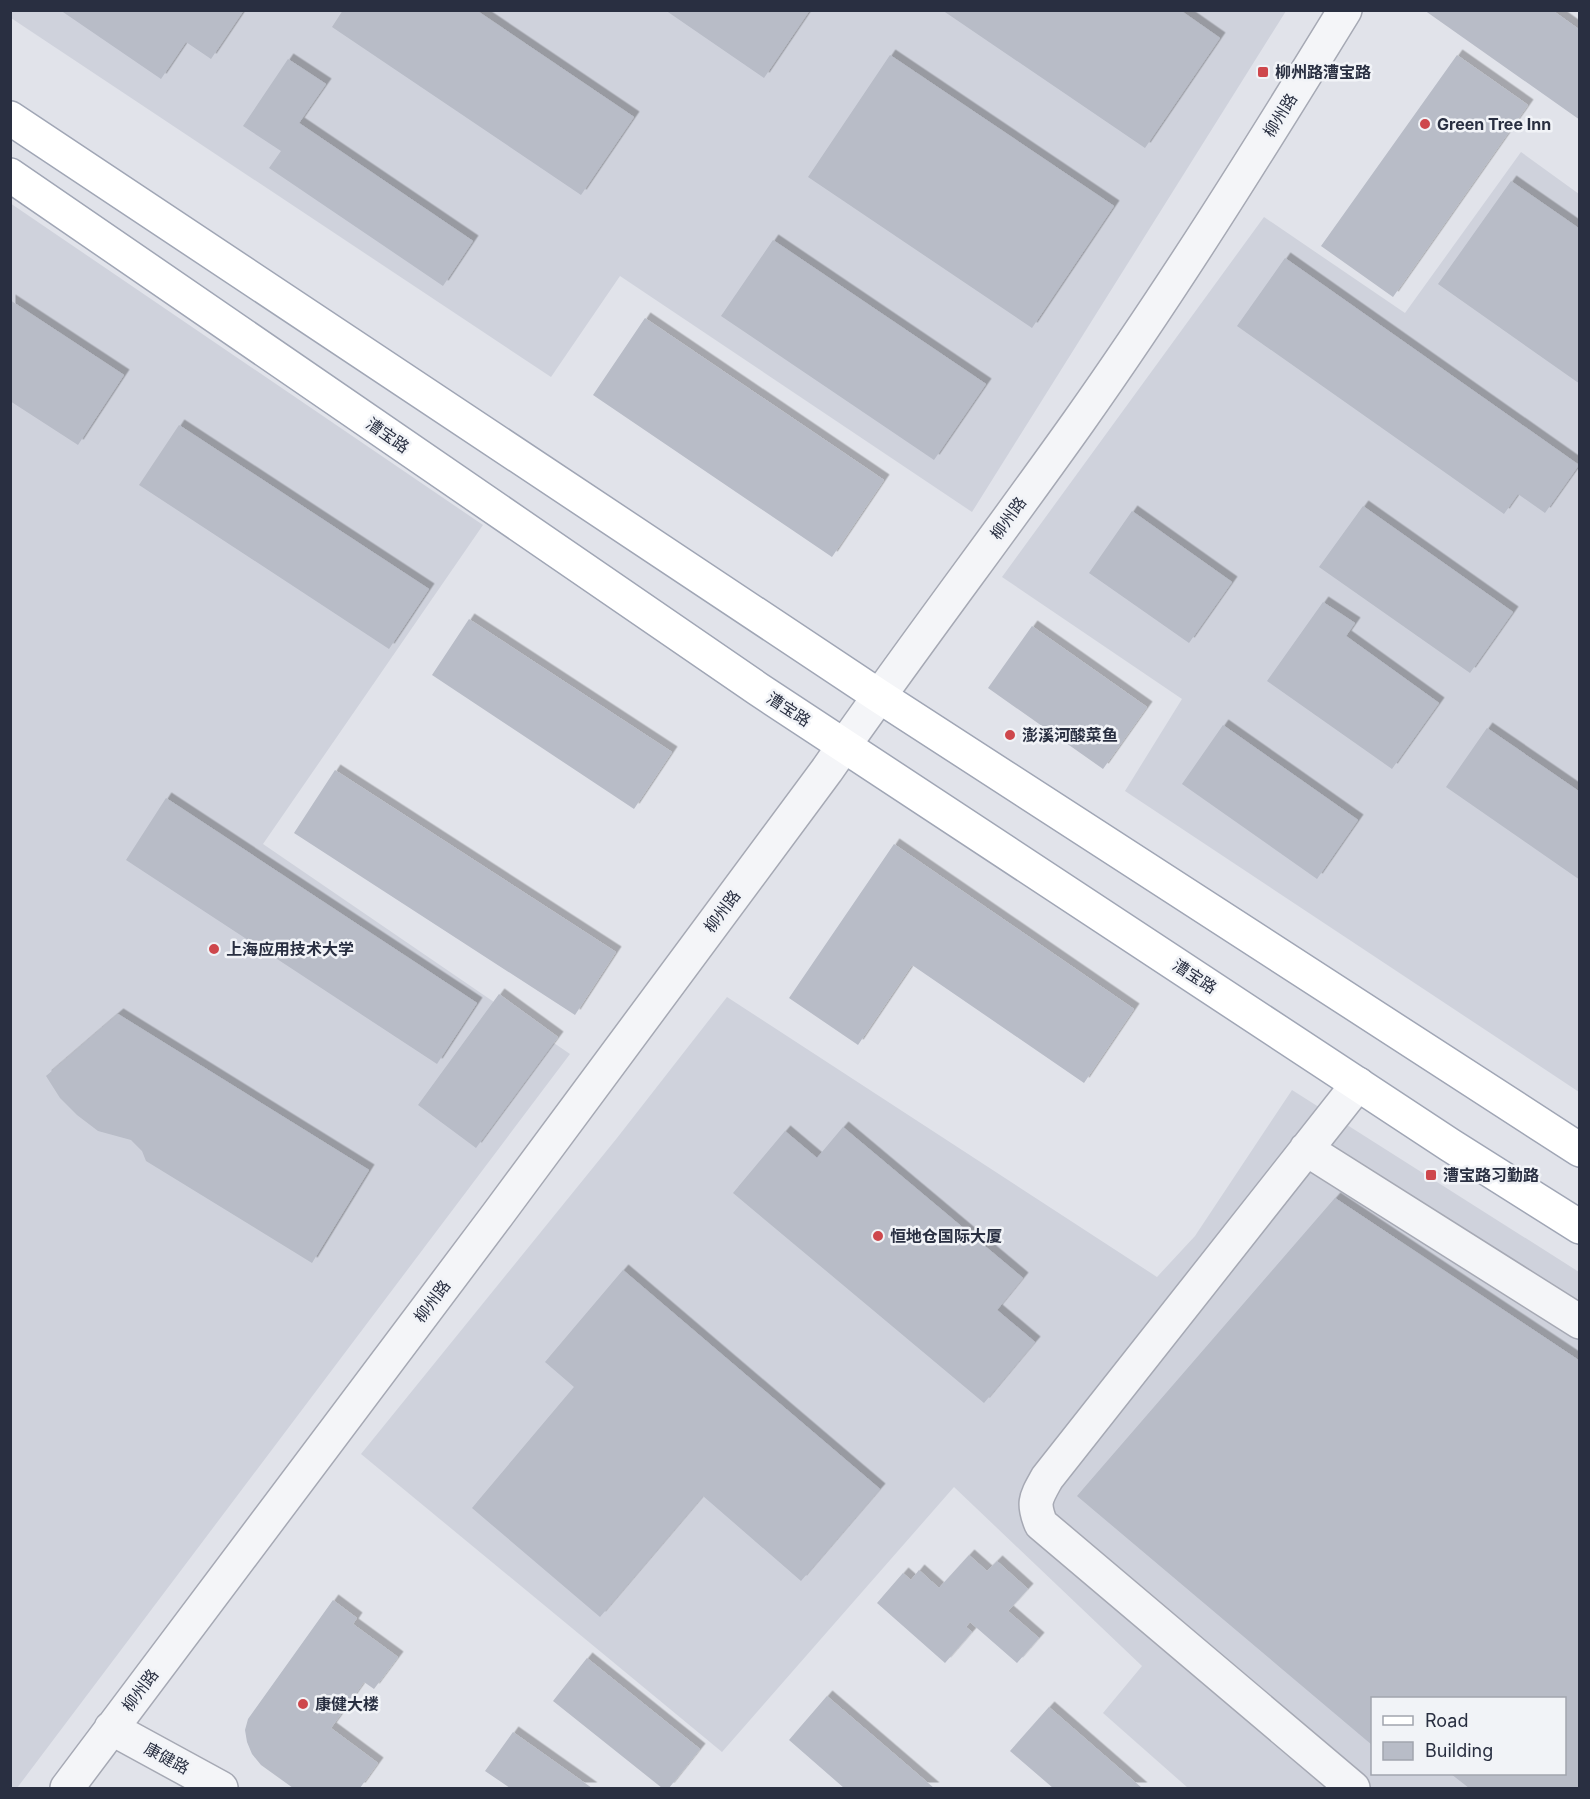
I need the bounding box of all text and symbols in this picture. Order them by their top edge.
place label: 柳州路漕宝路 [1275,62,1371,82]
marker: 柳州路漕宝路 [1256,65,1270,79]
street label: 柳州路 [1259,89,1301,141]
place label: Green Tree Inn [1437,114,1551,134]
marker: Green Tree Inn [1418,117,1432,131]
street label: 漕宝路 [363,413,413,457]
street label: 柳州路 [986,493,1030,543]
street label: 漕宝路 [763,688,815,730]
place label: 澎溪河酸菜鱼 [1022,725,1118,745]
marker: 澎溪河酸菜鱼 [1003,728,1017,742]
street label: 柳州路 [700,886,744,936]
place label: 上海应用技术大学 [226,939,354,959]
marker: 上海应用技术大学 [207,942,221,956]
street label: 漕宝路 [1169,955,1221,997]
place label: 漕宝路习勤路 [1443,1165,1539,1185]
marker: 漕宝路习勤路 [1424,1168,1438,1182]
place label: 恒地仓国际大厦 [890,1226,1002,1246]
marker: 恒地仓国际大厦 [871,1229,885,1243]
street label: 柳州路 [410,1276,454,1326]
street label: 柳州路 [118,1665,162,1715]
place label: 康健大楼 [315,1694,379,1714]
marker: 康健大楼 [296,1697,310,1711]
legend [1371,1697,1566,1775]
text: Road [1425,1710,1468,1731]
street label: 康健路 [141,1738,193,1778]
text: Building [1425,1740,1493,1761]

